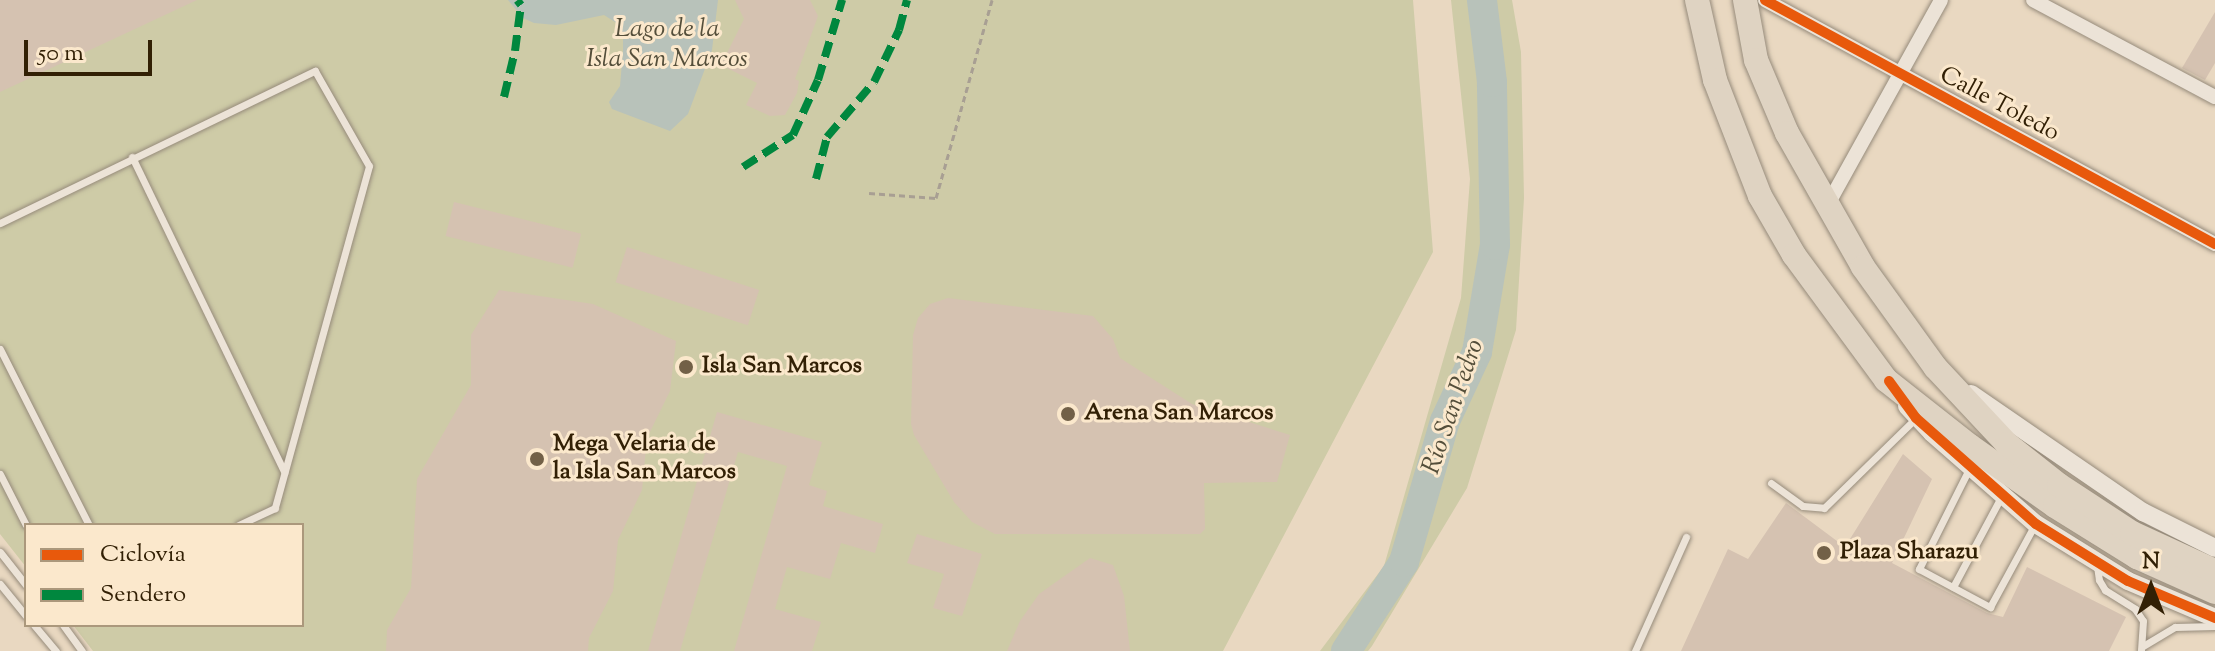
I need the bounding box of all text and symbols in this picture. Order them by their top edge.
water label: Lago de la Isla San Marcos [586,14,748,76]
scale bar [28,24,156,74]
text: 50 m [38,37,84,71]
street label: Calle Toledo [1934,61,2064,149]
water label: Río San Pedro [1416,336,1492,478]
place label: Isla San Marcos [702,353,862,381]
marker: Isla San Marcos [677,358,695,376]
place label: Arena San Marcos [1084,400,1273,428]
marker: Arena San Marcos [1059,405,1077,423]
place label: Mega Velaria de la Isla San Marcos [553,431,736,487]
marker: Mega Velaria de la Isla San Marcos [528,450,546,468]
legend [24,523,304,627]
text: Ciclovía [100,538,186,572]
place label: Plaza Sharazu [1840,539,1979,567]
marker: Plaza Sharazu [1815,544,1833,562]
north arrow [2111,547,2191,627]
text: N [2142,547,2160,579]
text: Sendero [100,578,186,612]

